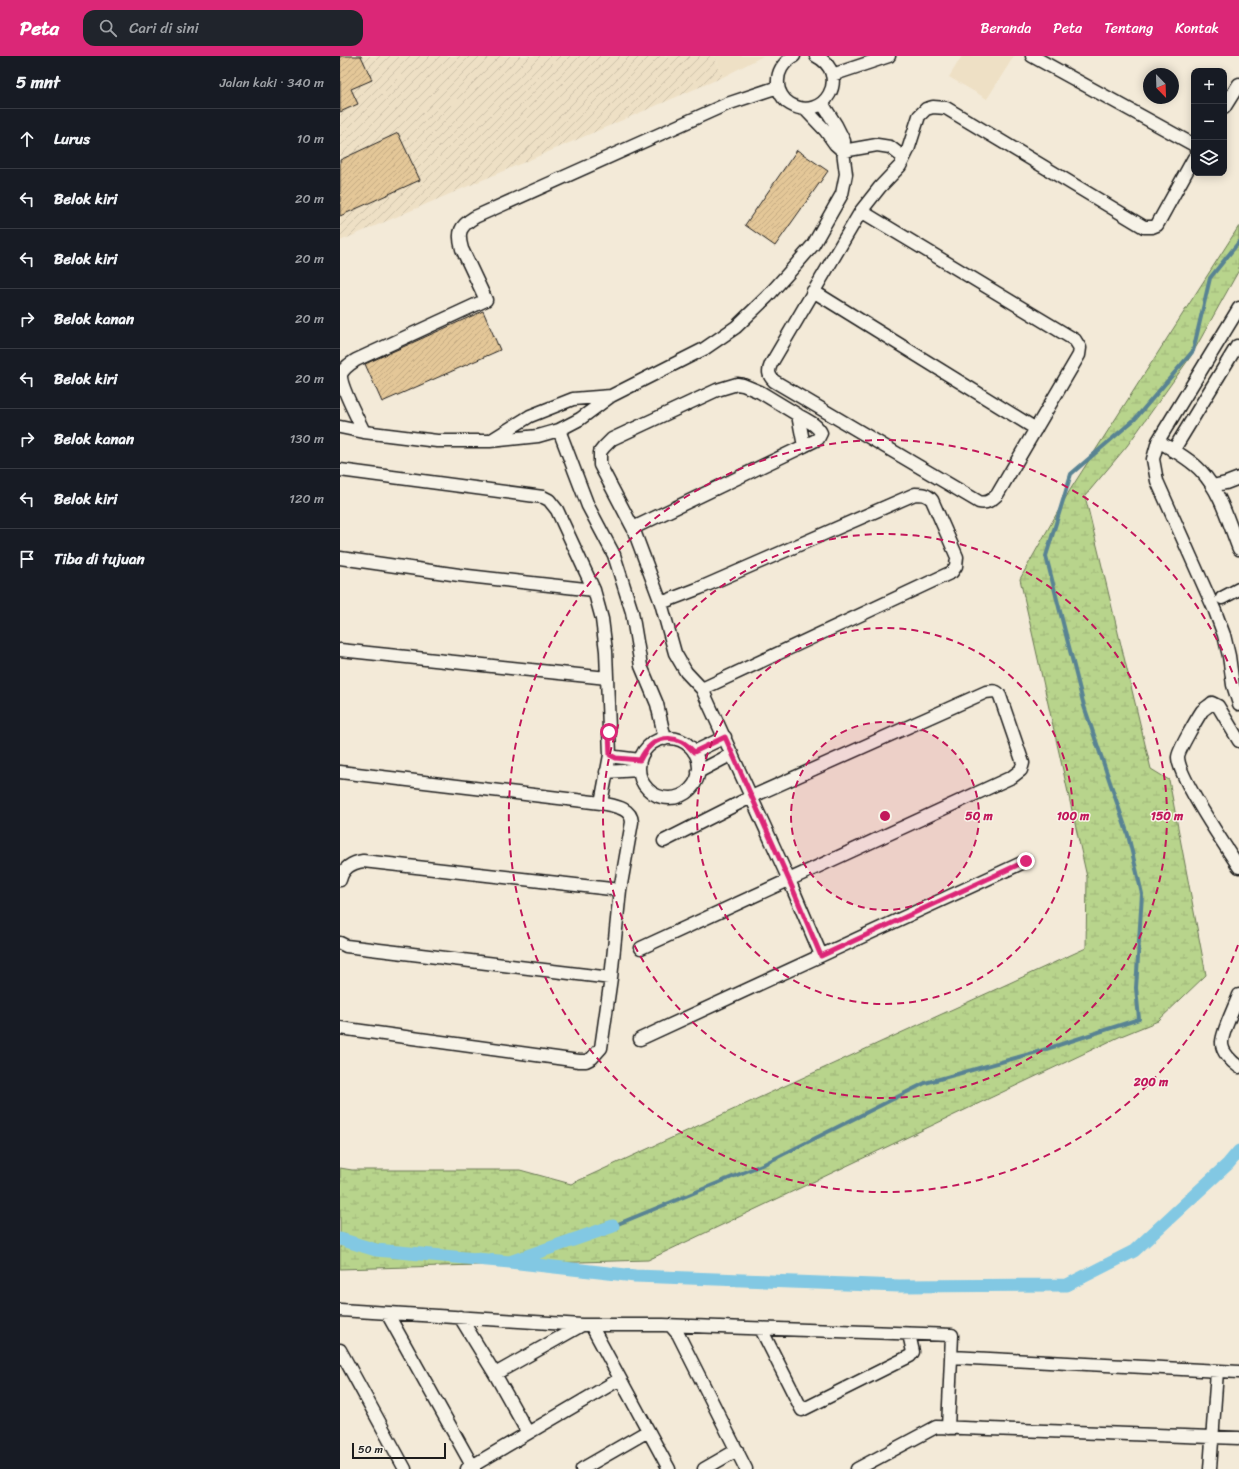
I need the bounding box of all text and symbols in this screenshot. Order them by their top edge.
search box [83,10,363,46]
text: Peta [20,12,59,45]
text: Cari di sini [129,15,199,41]
text: Beranda [981,16,1031,41]
text: Peta [1053,16,1082,41]
text: Tentang [1104,16,1153,41]
text: Kontak [1175,16,1219,41]
icon: search [97,17,119,39]
text: 5 mnt [16,67,60,97]
north arrow [1143,68,1179,104]
map controls [1191,68,1227,176]
button: + [1191,68,1227,104]
text: Jalan kaki · 340 m [220,71,324,94]
button: − [1191,104,1227,140]
text: Lurus [54,126,90,152]
text: 10 m [297,127,324,150]
icon: ahead [16,128,38,150]
button: layers [1191,140,1227,176]
text: Belok kiri [54,186,117,212]
text: 20 m [295,187,324,210]
icon: left [16,188,38,210]
text: Belok kiri [54,246,117,272]
text: 20 m [295,247,324,270]
icon: left [16,248,38,270]
text: Belok kanan [54,306,134,332]
text: 20 m [295,307,324,330]
icon: right [16,308,38,330]
text: Belok kiri [54,366,117,392]
text: 20 m [295,367,324,390]
icon: left [16,368,38,390]
text: Belok kanan [54,426,134,452]
text: 130 m [290,427,324,450]
icon: right [16,428,38,450]
text: Belok kiri [54,486,117,512]
text: 120 m [289,487,324,510]
icon: left [16,488,38,510]
text: Tiba di tujuan [54,546,145,572]
icon: arrive [16,548,38,570]
route start [600,723,618,741]
text: 50 m [965,805,993,827]
text: 100 m [1057,805,1090,827]
text: 150 m [1151,805,1184,827]
centre of rings [878,809,892,823]
route end [1017,852,1035,870]
text: 200 m [1133,1071,1169,1093]
text: 50 m [358,1440,383,1459]
scale bar [352,1441,446,1460]

